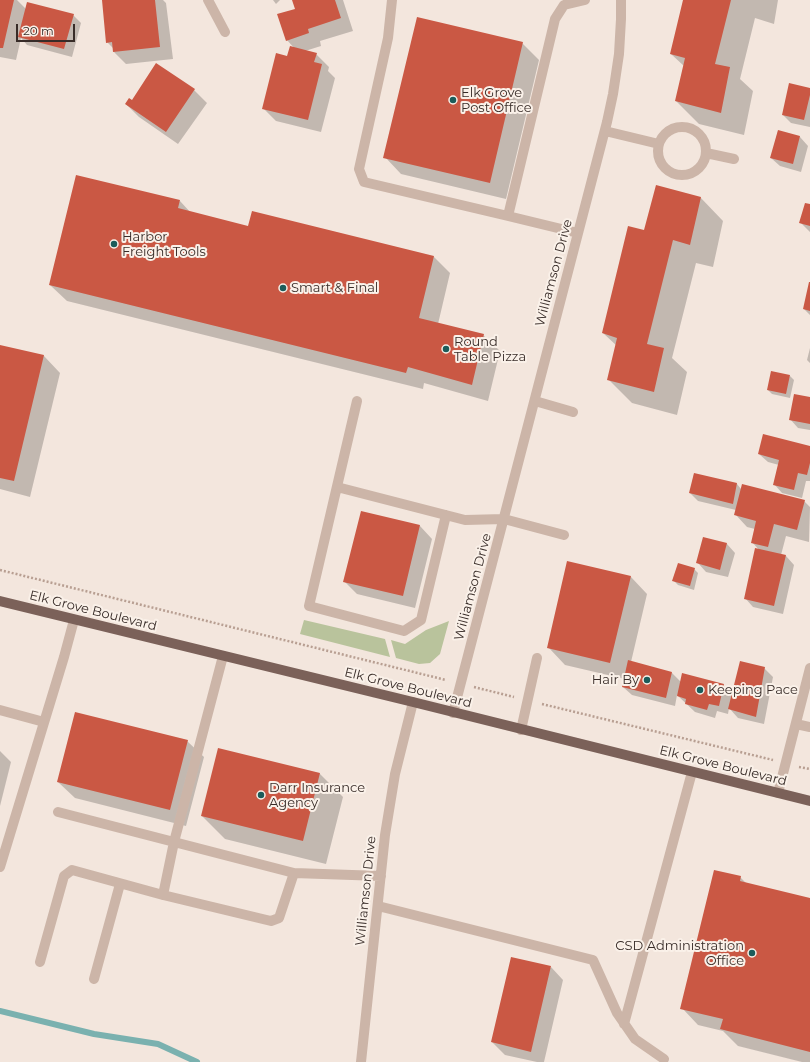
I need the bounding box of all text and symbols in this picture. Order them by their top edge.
scale bar [18,16,77,42]
text: 20 m [23,23,54,38]
place label: Elk Grove Post Office [461,85,532,116]
marker: Elk Grove Post Office [448,95,458,105]
street label: Williamson Drive [532,218,576,328]
place label: Harbor Freight Tools [122,229,206,260]
marker: Harbor Freight Tools [109,239,119,249]
place label: Smart & Final [291,280,378,296]
marker: Smart & Final [278,283,288,293]
place label: Round Table Pizza [454,334,526,365]
marker: Round Table Pizza [441,344,451,354]
street label: Williamson Drive [451,532,495,642]
street label: Elk Grove Boulevard [28,588,158,634]
street label: Elk Grove Boulevard [343,665,473,711]
place label: Hair By [592,672,639,688]
marker: Hair By [642,675,652,685]
place label: Keeping Pace [708,682,798,698]
marker: Keeping Pace [695,685,705,695]
street label: Elk Grove Boulevard [658,743,788,789]
place label: Darr Insurance Agency [269,780,365,811]
marker: Darr Insurance Agency [256,790,266,800]
street label: Williamson Drive [352,835,380,947]
place label: CSD Administration Office [615,938,744,969]
marker: CSD Administration Office [747,948,757,958]

